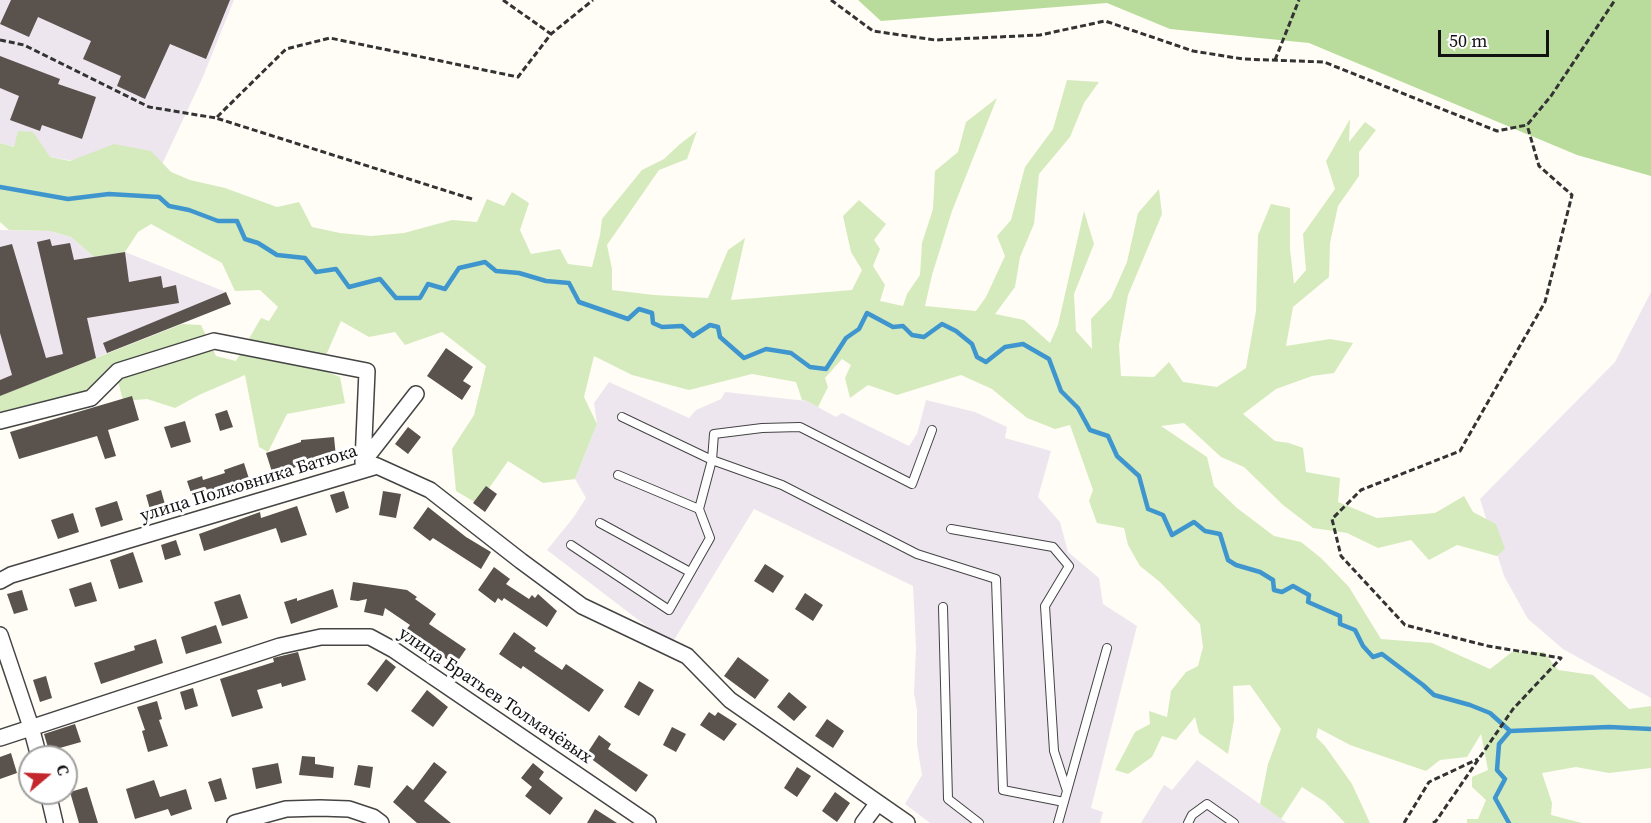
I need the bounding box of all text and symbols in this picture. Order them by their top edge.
scale bar [1441,18,1552,56]
text: 50 m [1449,28,1487,53]
street label: улица Полковника Батюка [138,441,360,527]
street label: улица Братьев Толмачёвых [394,623,596,769]
north arrow [18,745,78,805]
text: С [51,761,75,778]

